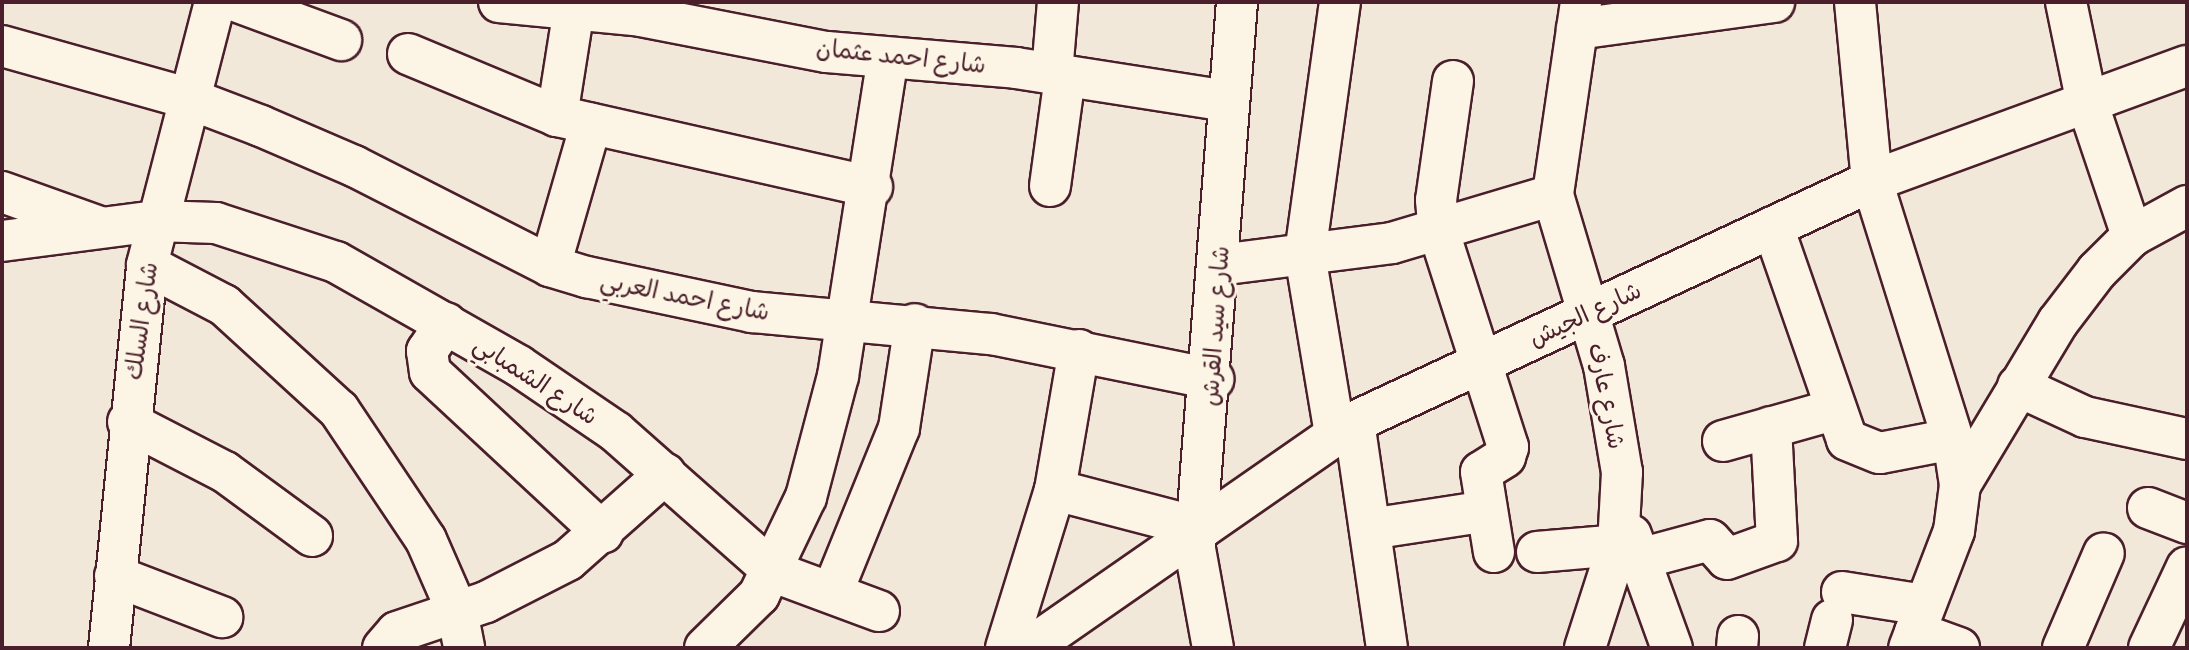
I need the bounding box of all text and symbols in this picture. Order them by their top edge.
street label: شارع احمد عثمان [815,33,987,79]
street label: شارع سيد القرش [1195,245,1235,407]
street label: شارع السلك [118,260,164,382]
street label: شارع احمد العربي [598,266,772,326]
street label: شارع الجيش [1524,275,1646,353]
street label: شارع الشمبابي [469,329,603,431]
street label: شارع عارف [1583,341,1631,451]

